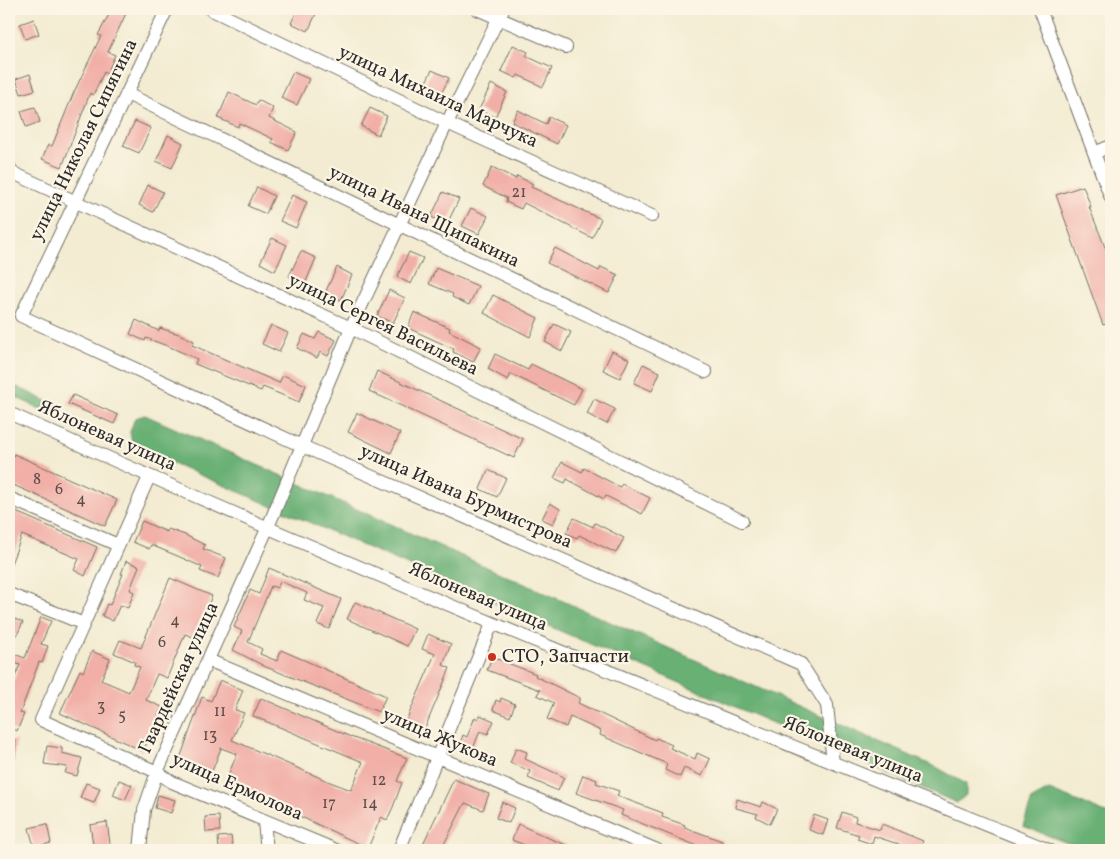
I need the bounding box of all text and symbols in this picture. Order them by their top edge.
street label: улица Николая Сипягина [24,35,144,245]
street label: улица Михаила Марчука [334,39,542,155]
street label: улица Ивана Щипакина [324,159,524,275]
house number: 21 [512,182,526,204]
street label: улица Сергея Васильева [283,268,483,382]
street label: Яблоневая улица [34,394,180,478]
street label: улица Ивана Бурмистрова [356,438,576,556]
house number: 8 [33,469,41,491]
house number: 6 [55,479,63,501]
house number: 4 [76,489,86,511]
street label: Яблоневая улица [405,556,551,638]
street label: Гвардейская улица [132,598,226,758]
house number: 4 [170,610,180,632]
house number: 6 [158,632,166,654]
place label: СТО, Запчасти [502,644,629,670]
marker: СТО, Запчасти [486,651,498,663]
house number: 3 [97,696,105,718]
house number: 11 [214,701,226,723]
street label: улица Жукова [378,702,502,774]
house number: 5 [118,705,126,727]
street label: Яблоневая улица [779,710,927,790]
house number: 13 [203,725,217,747]
street label: улица Ермолова [167,746,307,828]
house number: 12 [372,770,386,792]
house number: 17 [322,793,336,815]
house number: 14 [362,793,378,815]

